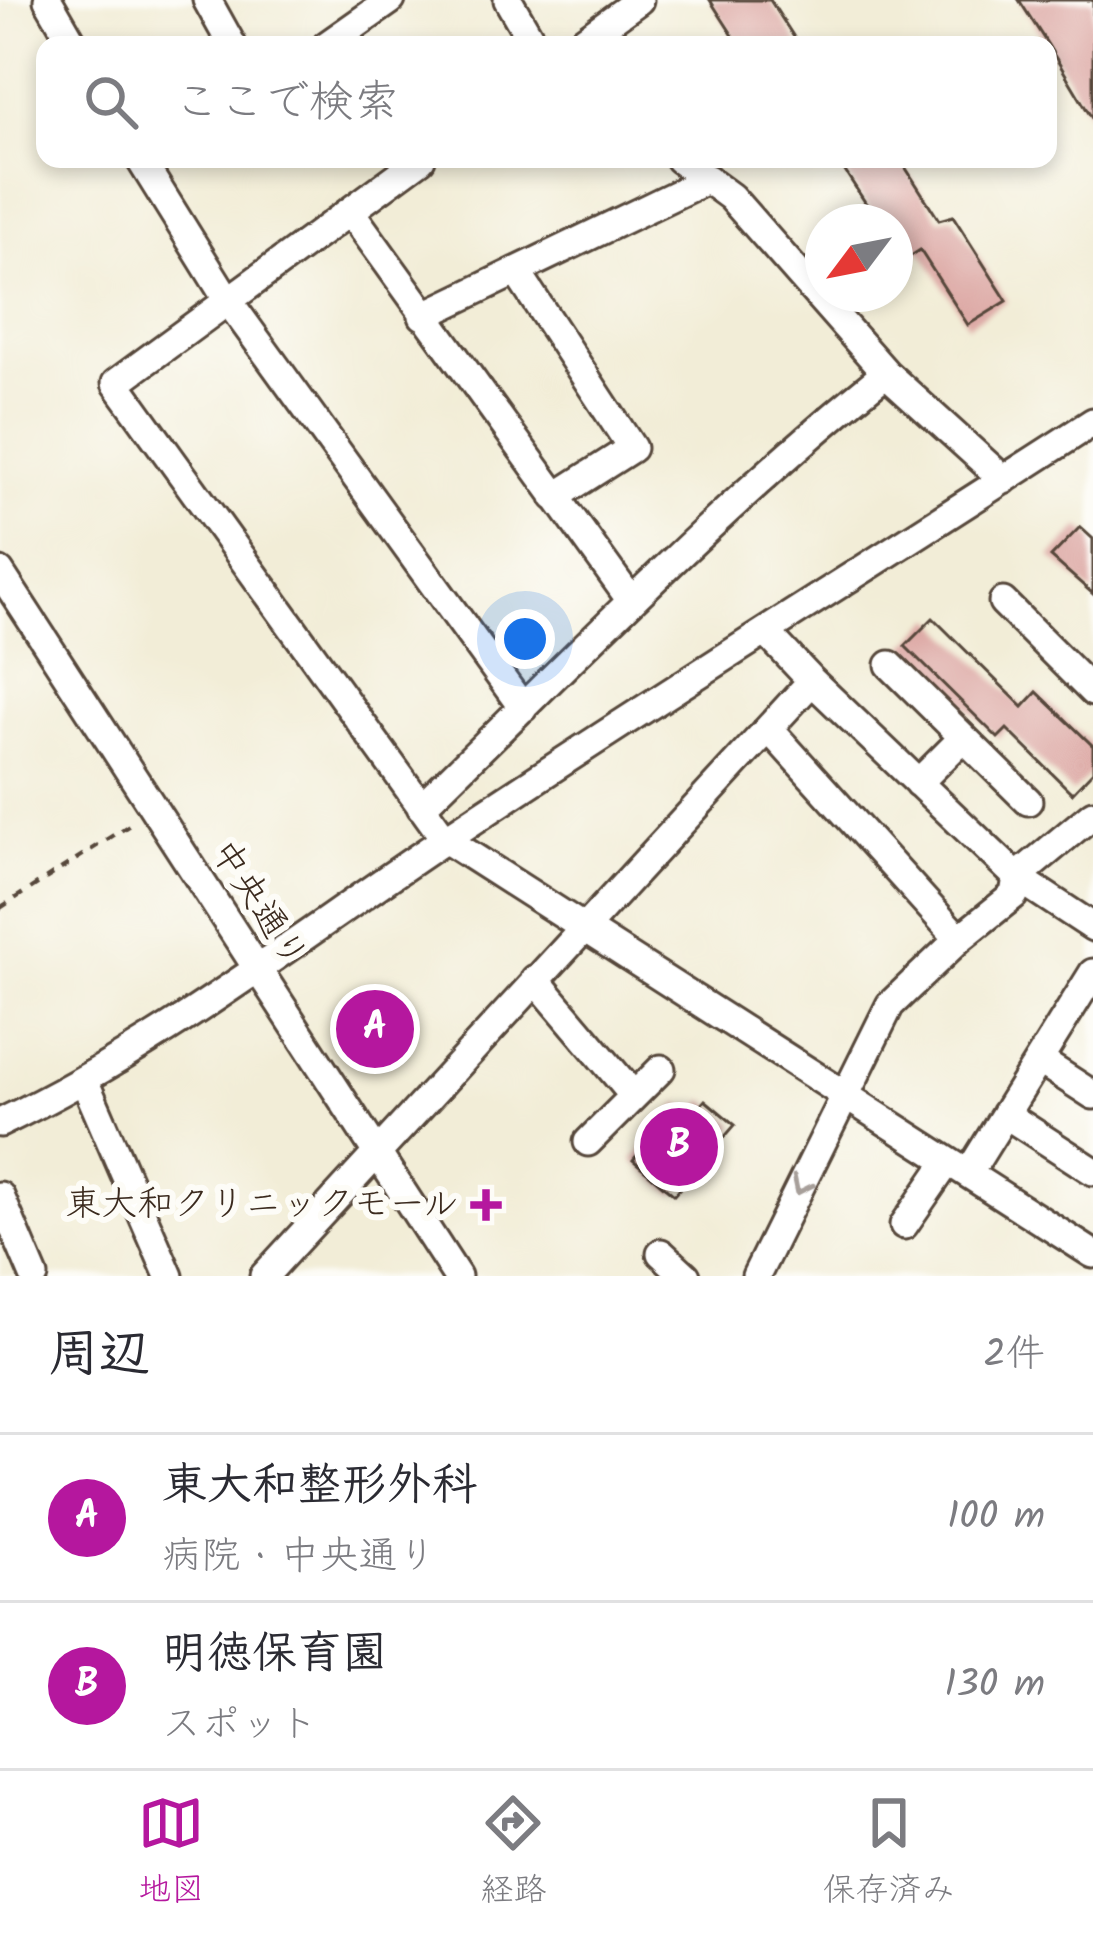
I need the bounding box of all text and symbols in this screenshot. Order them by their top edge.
search box [36,36,1057,168]
text: ここで検索 [174,68,399,140]
icon: search [78,69,144,135]
north arrow [805,204,913,312]
your location [495,609,555,669]
street label: 中央通り [195,829,321,981]
pin: A [336,984,414,1074]
pin: B [640,1102,718,1192]
one-way arrow [792,1173,815,1195]
place label: 東大和クリニックモール [65,1177,459,1234]
marker: 東大和クリニックモール [470,1189,502,1221]
text: 周辺 [48,1316,150,1397]
text: 2件 [983,1325,1045,1387]
text: 東大和整形外科 [162,1451,477,1523]
text: A [75,1487,99,1549]
text: 100 m [947,1487,1045,1549]
text: 病院 · 中央通り [162,1527,437,1589]
text: 明徳保育園 [162,1619,387,1691]
text: B [75,1655,99,1717]
text: 130 m [944,1655,1045,1717]
text: スポット [162,1695,318,1757]
tab: 地図 [138,1790,204,1918]
tab: 経路 [480,1790,546,1918]
tab: 保存済み [823,1790,955,1918]

